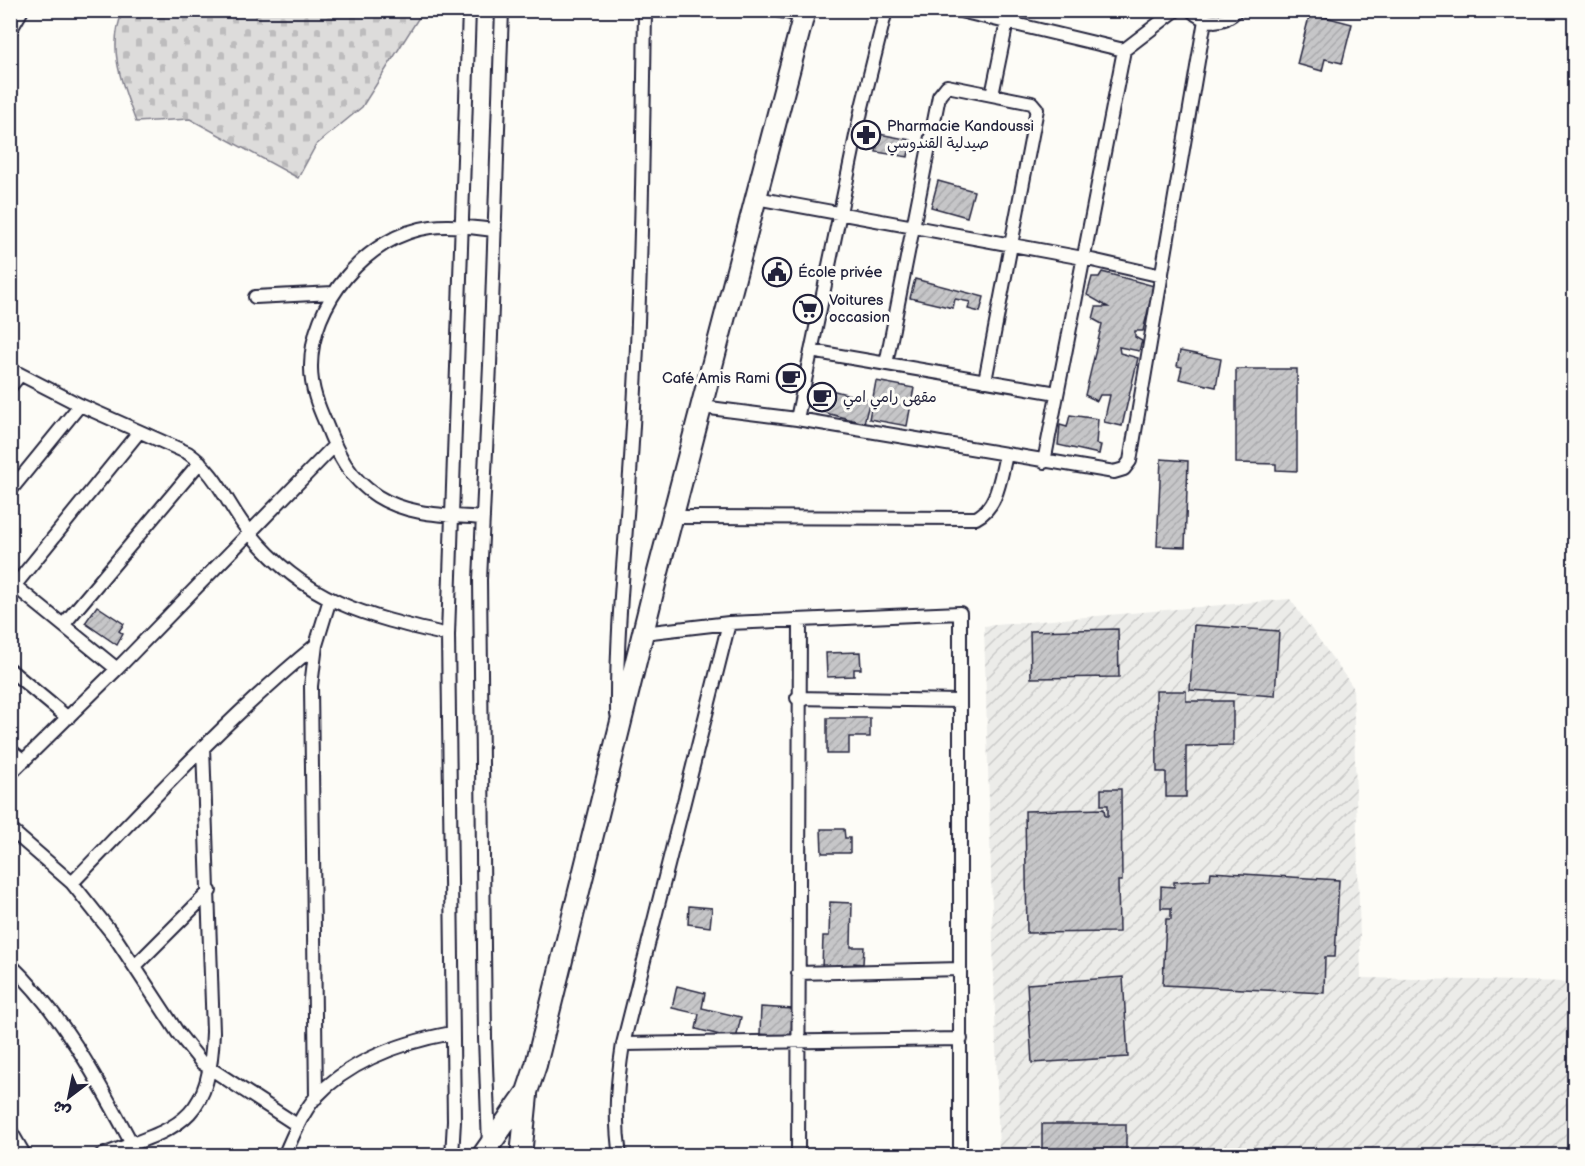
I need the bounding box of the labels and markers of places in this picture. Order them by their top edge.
place label: Pharmacie Kandoussi صيدلية القندوسي [887,117,1034,156]
pharmacy icon: Pharmacie Kandoussi صيدلية القندوسي [850,119,882,151]
public building icon: École privée [761,256,793,288]
place label: École privée [798,263,882,282]
place label: Voitures occasion [829,291,890,327]
supermarket icon: Voitures occasion [792,293,824,325]
cafe icon: Café Amis Rami [775,362,807,394]
place label: Café Amis Rami [662,369,770,388]
cafe icon: مقهى رامي امي [806,381,838,413]
place label: مقهى رامي امي [843,388,937,410]

